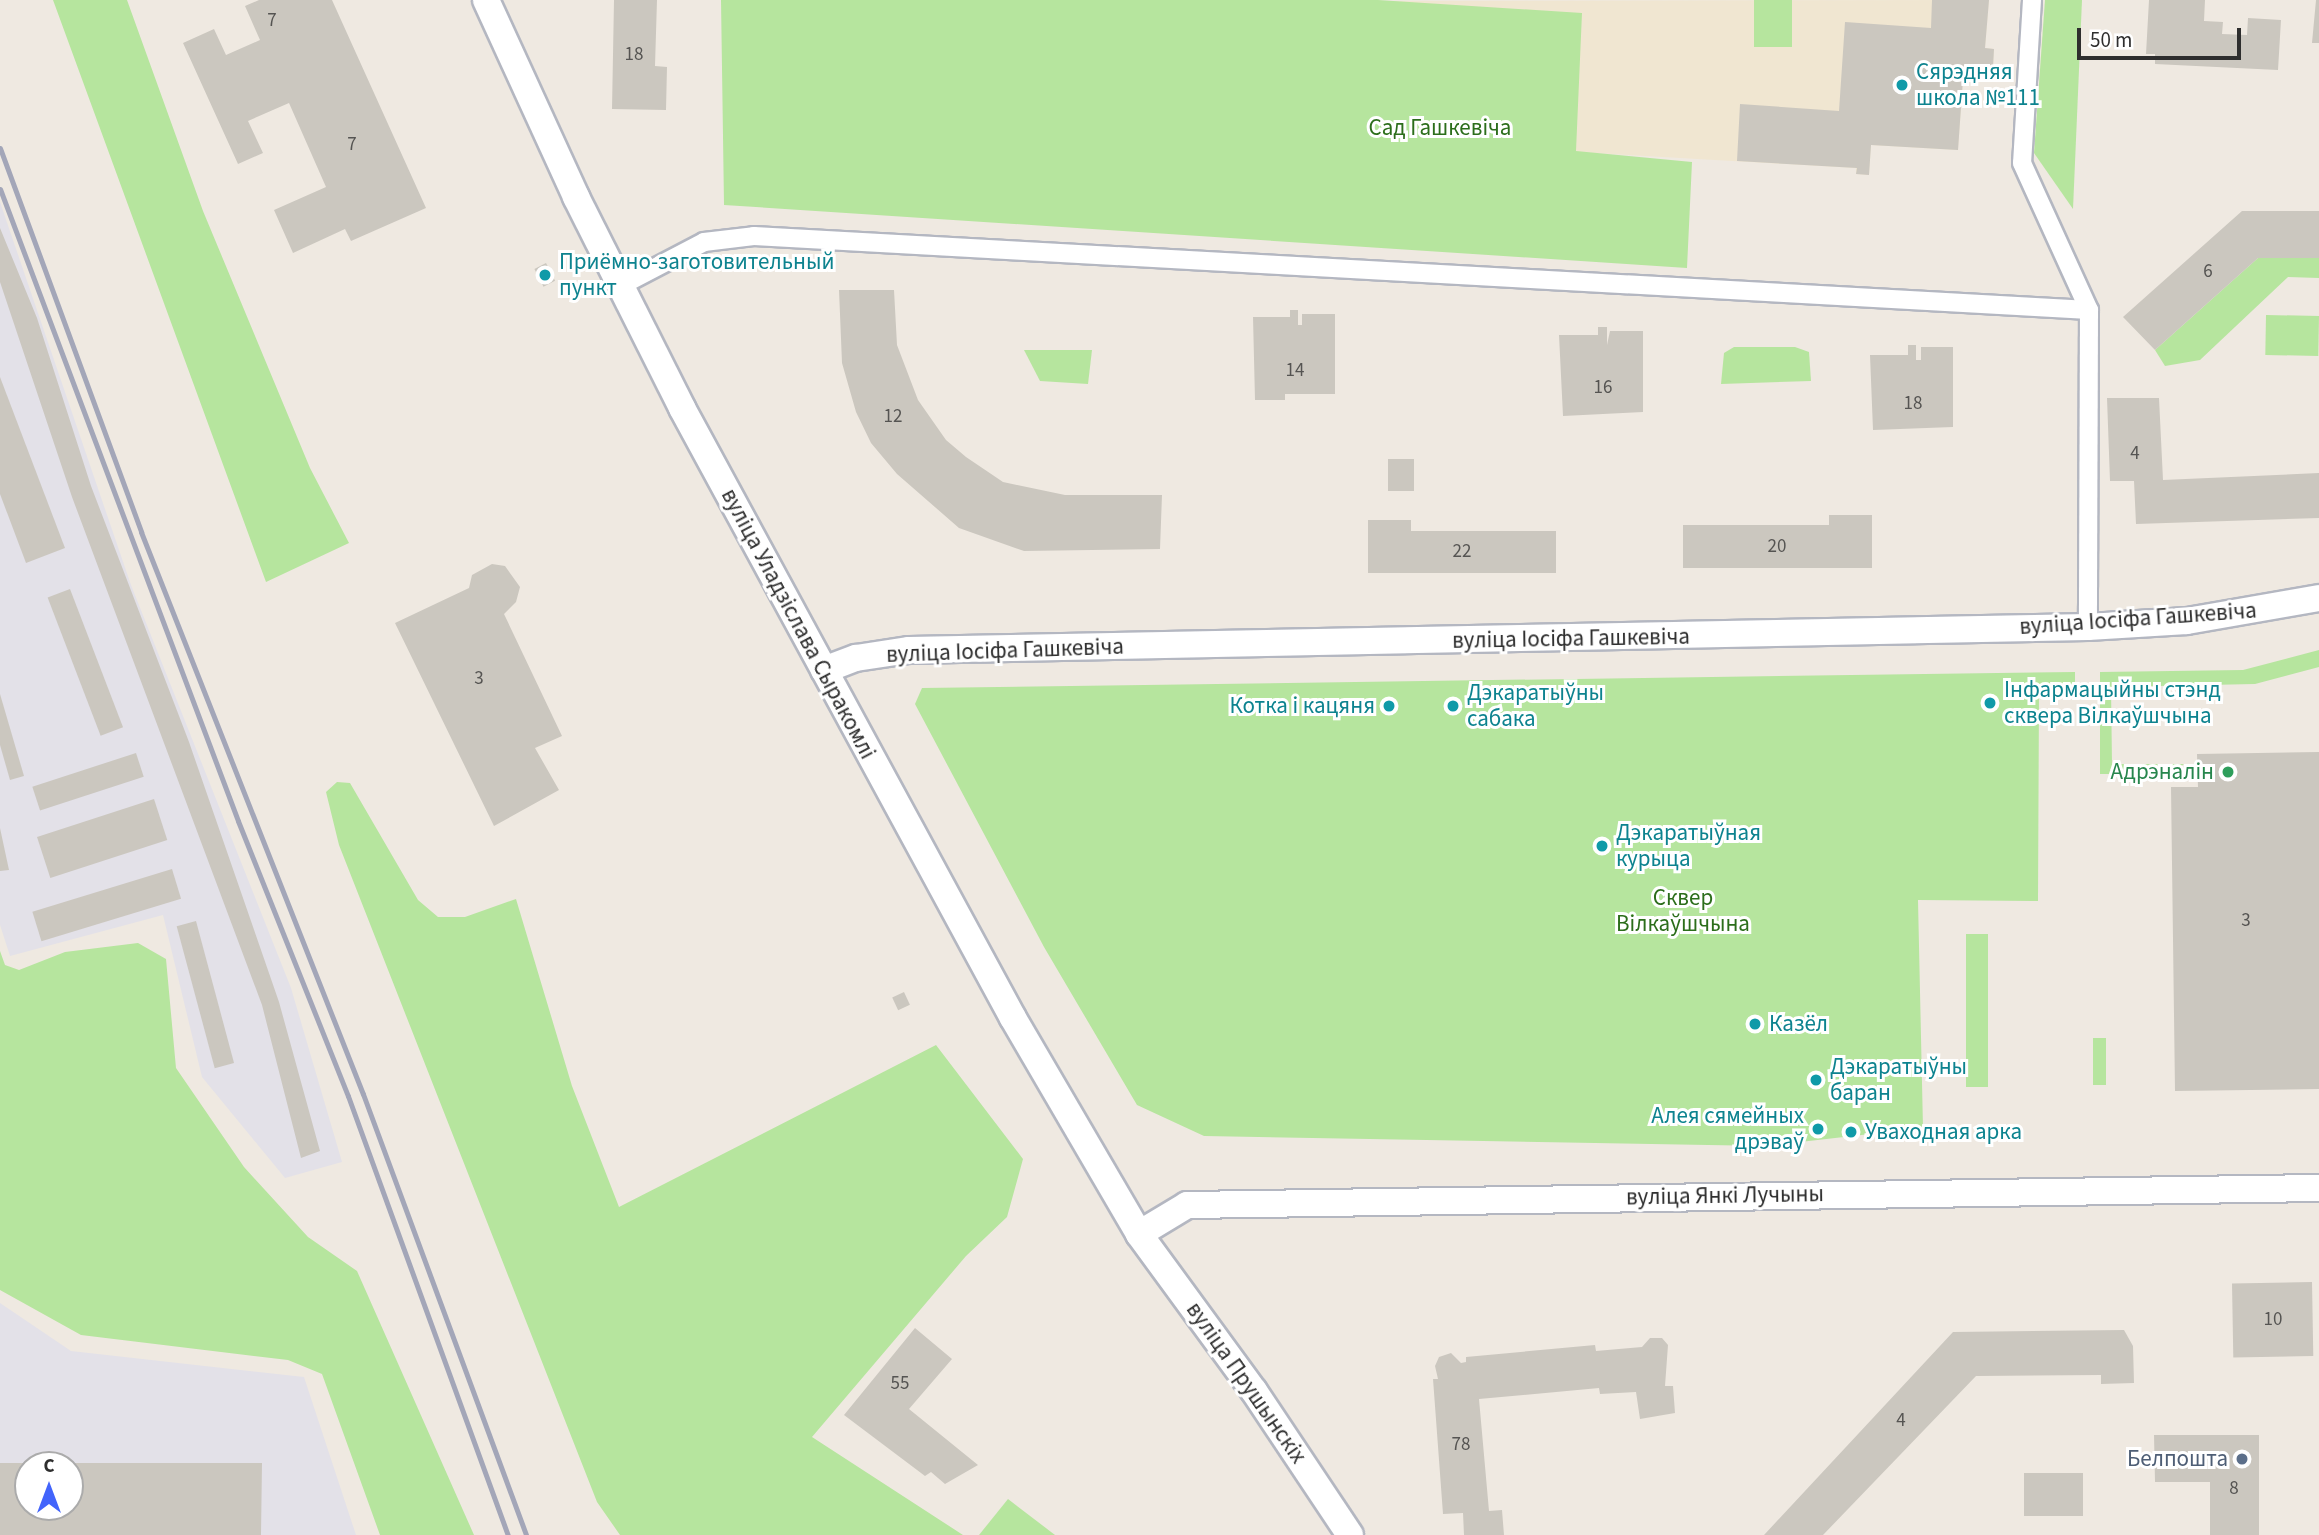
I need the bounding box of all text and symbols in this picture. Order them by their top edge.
house number: 7 [267,10,277,32]
scale bar [2081,14,2246,58]
text: 50 m [2090,25,2132,55]
house number: 18 [625,44,643,66]
place label: Сярэдняя школа №111 [1916,58,2040,112]
marker: Сярэдняя школа №111 [1894,77,1910,93]
park label: Сад Гашкевіча [1369,114,1511,142]
house number: 7 [347,134,357,156]
place label: Приёмно-заготовительный пункт [559,248,834,302]
house number: 6 [2203,261,2213,283]
marker: Приёмно-заготовительный пункт [537,267,553,283]
house number: 14 [1286,360,1304,382]
house number: 16 [1594,377,1612,399]
house number: 18 [1904,393,1922,415]
house number: 12 [884,406,902,428]
house number: 4 [2130,443,2140,465]
street label: вуліца Уладзіслава Сыракомлі [715,484,881,764]
house number: 20 [1768,536,1786,558]
house number: 22 [1453,541,1471,563]
street label: вуліца Іосіфа Гашкевіча [2018,597,2258,641]
street label: вуліца Іосіфа Гашкевіча [1452,623,1690,655]
street label: вуліца Іосіфа Гашкевіча [886,633,1124,669]
house number: 3 [474,668,484,690]
place label: Інфармацыйны стэнд сквера Вілкаўшчына [2004,676,2221,730]
place label: Дэкаратыўны сабака [1467,679,1604,733]
place label: Котка і кацяня [1229,692,1375,720]
marker: Інфармацыйны стэнд сквера Вілкаўшчына [1982,695,1998,711]
marker: Котка і кацяня [1381,698,1397,714]
marker: Дэкаратыўны сабака [1445,698,1461,714]
place label: Адрэналін [2110,758,2214,786]
marker: Адрэналін [2220,764,2236,780]
place label: Дэкаратыўная курыца [1616,819,1761,873]
marker: Дэкаратыўная курыца [1594,838,1610,854]
park label: Сквер Вілкаўшчына [1616,884,1750,938]
house number: 3 [2241,910,2251,932]
place label: Казёл [1769,1010,1828,1038]
marker: Казёл [1747,1016,1763,1032]
place label: Дэкаратыўны баран [1830,1053,1967,1107]
marker: Дэкаратыўны баран [1808,1072,1824,1088]
place label: Алея сямейных дрэваў [1651,1102,1804,1156]
place label: Уваходная арка [1865,1118,2022,1146]
marker: Алея сямейных дрэваў [1810,1121,1826,1137]
marker: Уваходная арка [1843,1124,1859,1140]
street label: вуліца Янкі Лучыны [1626,1180,1824,1212]
street label: вуліца Прушынскіх [1180,1297,1312,1469]
house number: 10 [2264,1309,2282,1331]
house number: 55 [891,1373,909,1395]
house number: 4 [1896,1410,1906,1432]
house number: 78 [1452,1434,1470,1456]
place label: Белпошта [2127,1445,2228,1473]
north arrow [14,1451,84,1521]
marker: Белпошта [2234,1451,2250,1467]
text: С [43,1453,55,1480]
house number: 8 [2229,1478,2239,1500]

